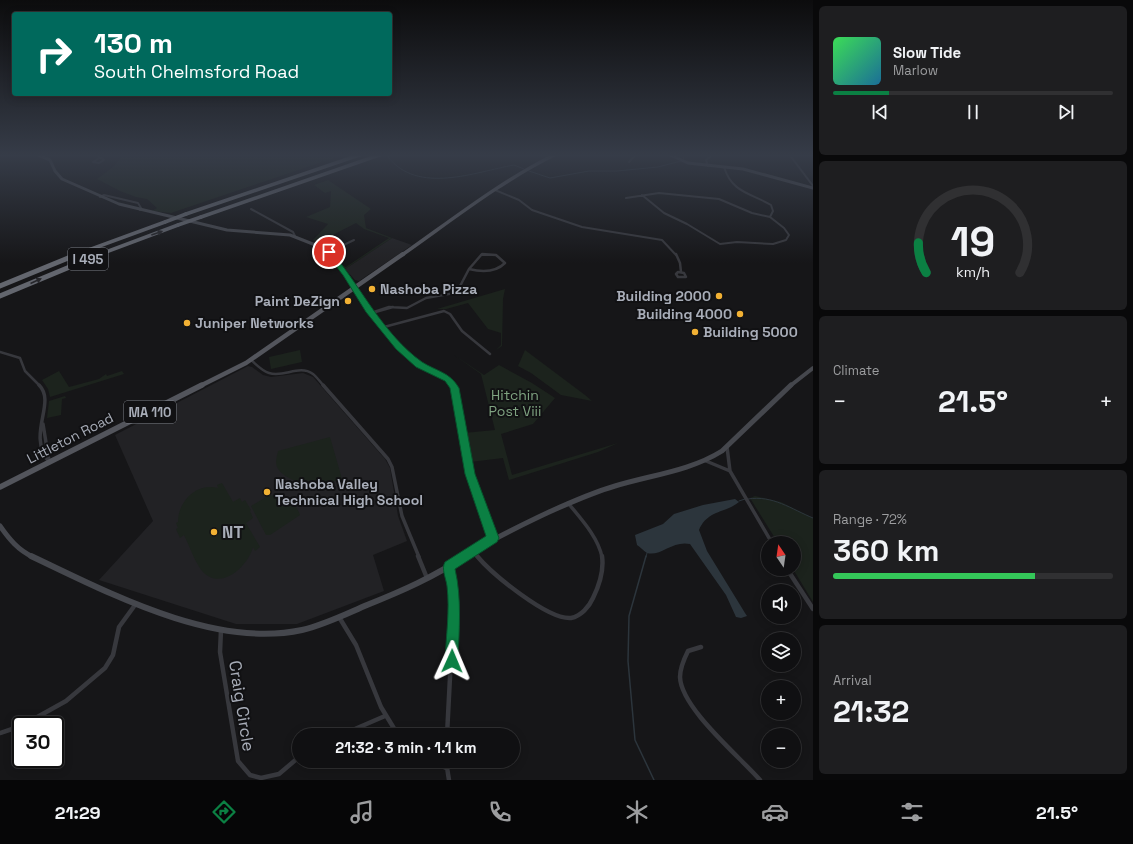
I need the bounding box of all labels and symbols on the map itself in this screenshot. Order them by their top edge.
one-way arrow [151,230,163,236]
pin [312,235,346,269]
road number: I 495 [68,248,108,270]
one-way arrow [30,278,41,284]
place label: Nashoba Pizza [380,280,477,298]
marker: Nashoba Pizza [367,284,377,294]
place label: Building 2000 [616,287,711,305]
marker: Building 2000 [714,291,724,301]
place label: Paint DeZign [255,292,340,310]
marker: Paint DeZign [343,296,353,306]
place label: Building 4000 [637,305,732,323]
marker: Building 4000 [735,309,745,319]
place label: Juniper Networks [195,314,314,332]
marker: Juniper Networks [182,318,192,328]
place label: Building 5000 [703,323,798,341]
marker: Building 5000 [690,327,700,337]
park label: Hitchin Post Viii [489,386,541,420]
road number: MA 110 [124,401,176,423]
street label: Littleton Road [24,408,116,468]
place label: Nashoba Valley Technical High School [275,475,423,509]
marker: Nashoba Valley Technical High School [262,487,272,497]
place label: NT [222,521,243,543]
marker: NT [209,527,219,537]
north arrow [761,536,801,576]
position arrow [431,640,473,682]
street label: Craig Circle [224,659,260,753]
speed limit sign: 30 [12,716,64,768]

